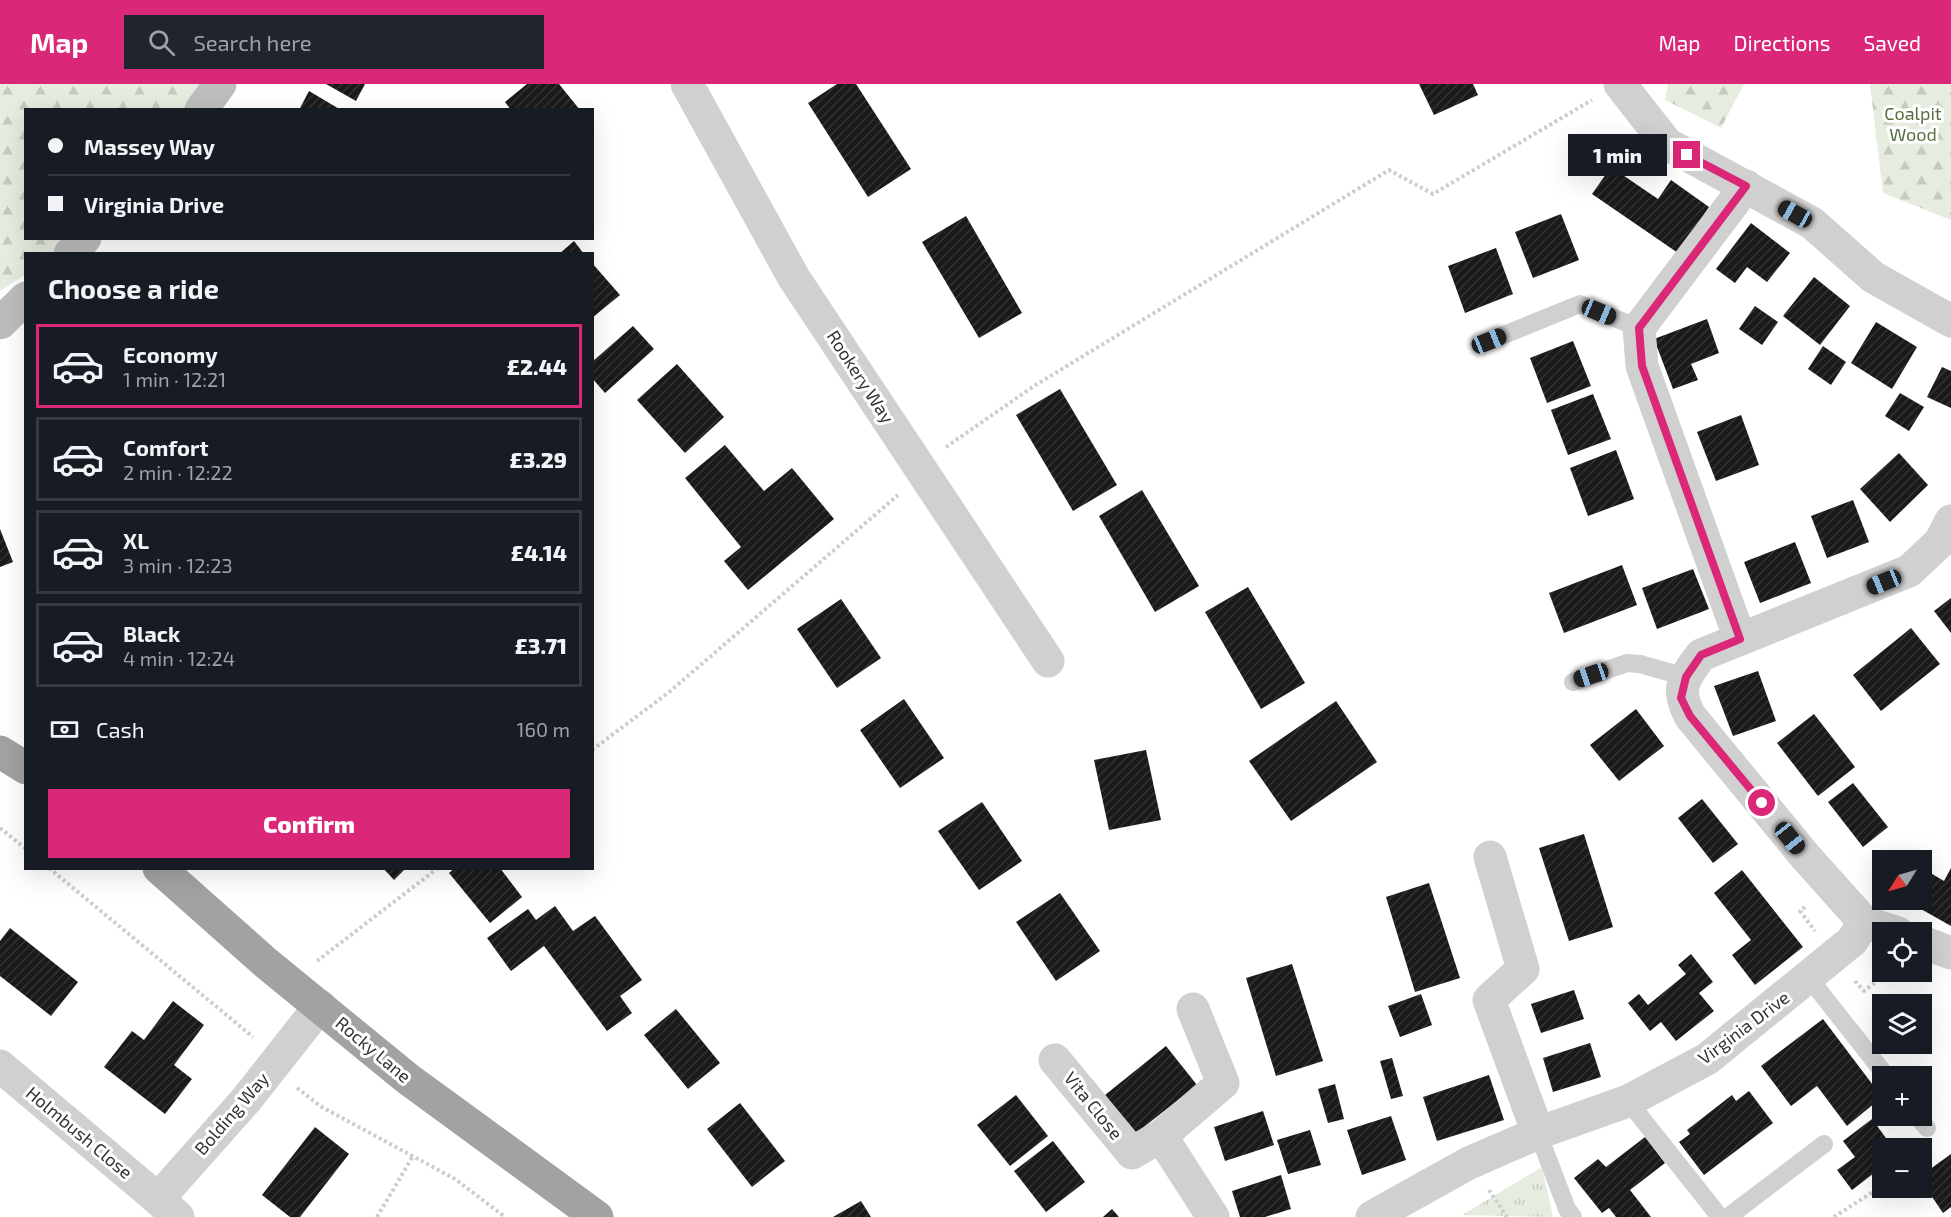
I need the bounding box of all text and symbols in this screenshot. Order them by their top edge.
search box [124,15,544,69]
text: Map [30,25,88,59]
icon: search [145,26,178,59]
text: Search here [193,29,312,55]
text: Map [1658,30,1701,55]
text: Directions [1734,30,1830,55]
text: Saved [1863,30,1921,55]
park label: Coalpit Wood [1884,102,1942,145]
text: Massey Way [84,133,215,159]
callout: 1 min [1567,134,1666,176]
route end [1673,141,1700,168]
text: 1 min [1593,143,1642,167]
text: Virginia Drive [84,191,224,217]
car [1775,197,1815,231]
text: Choose a ride [48,272,219,304]
car [1579,297,1619,327]
street label: Rookery Way [823,326,899,427]
car [1469,326,1509,356]
icon: car [51,339,105,393]
text: Economy [123,341,218,367]
text: £2.44 [507,353,567,379]
text: 1 min · 12:21 [123,367,226,391]
icon: car [51,432,105,486]
text: Comfort [123,434,208,460]
text: £3.29 [510,446,567,472]
text: 2 min · 12:22 [123,460,233,484]
icon: car [51,525,105,579]
text: XL [123,527,149,553]
text: £4.14 [511,539,567,565]
text: 3 min · 12:23 [123,553,233,577]
car [1864,567,1904,597]
icon: car [51,618,105,672]
text: Black [123,620,180,646]
text: £3.71 [515,632,567,658]
text: 4 min · 12:24 [123,646,235,670]
car [1571,661,1611,689]
icon: cash [48,713,81,746]
text: Cash [96,716,145,742]
text: 160 m [517,717,570,741]
button: Confirm [48,789,570,858]
route start [1748,789,1775,816]
car [1772,818,1808,858]
north arrow [1872,850,1932,910]
map controls [1872,850,1932,1198]
button: locate [1872,922,1932,982]
street label: Virginia Drive [1693,986,1793,1069]
button: layers [1872,994,1932,1054]
street label: Rocky Lane [331,1011,416,1087]
button: + [1872,1066,1932,1126]
street label: Bolding Way [189,1067,273,1159]
street label: Vita Close [1060,1067,1128,1144]
street label: Holmbush Close [22,1081,137,1183]
button: − [1872,1138,1932,1198]

